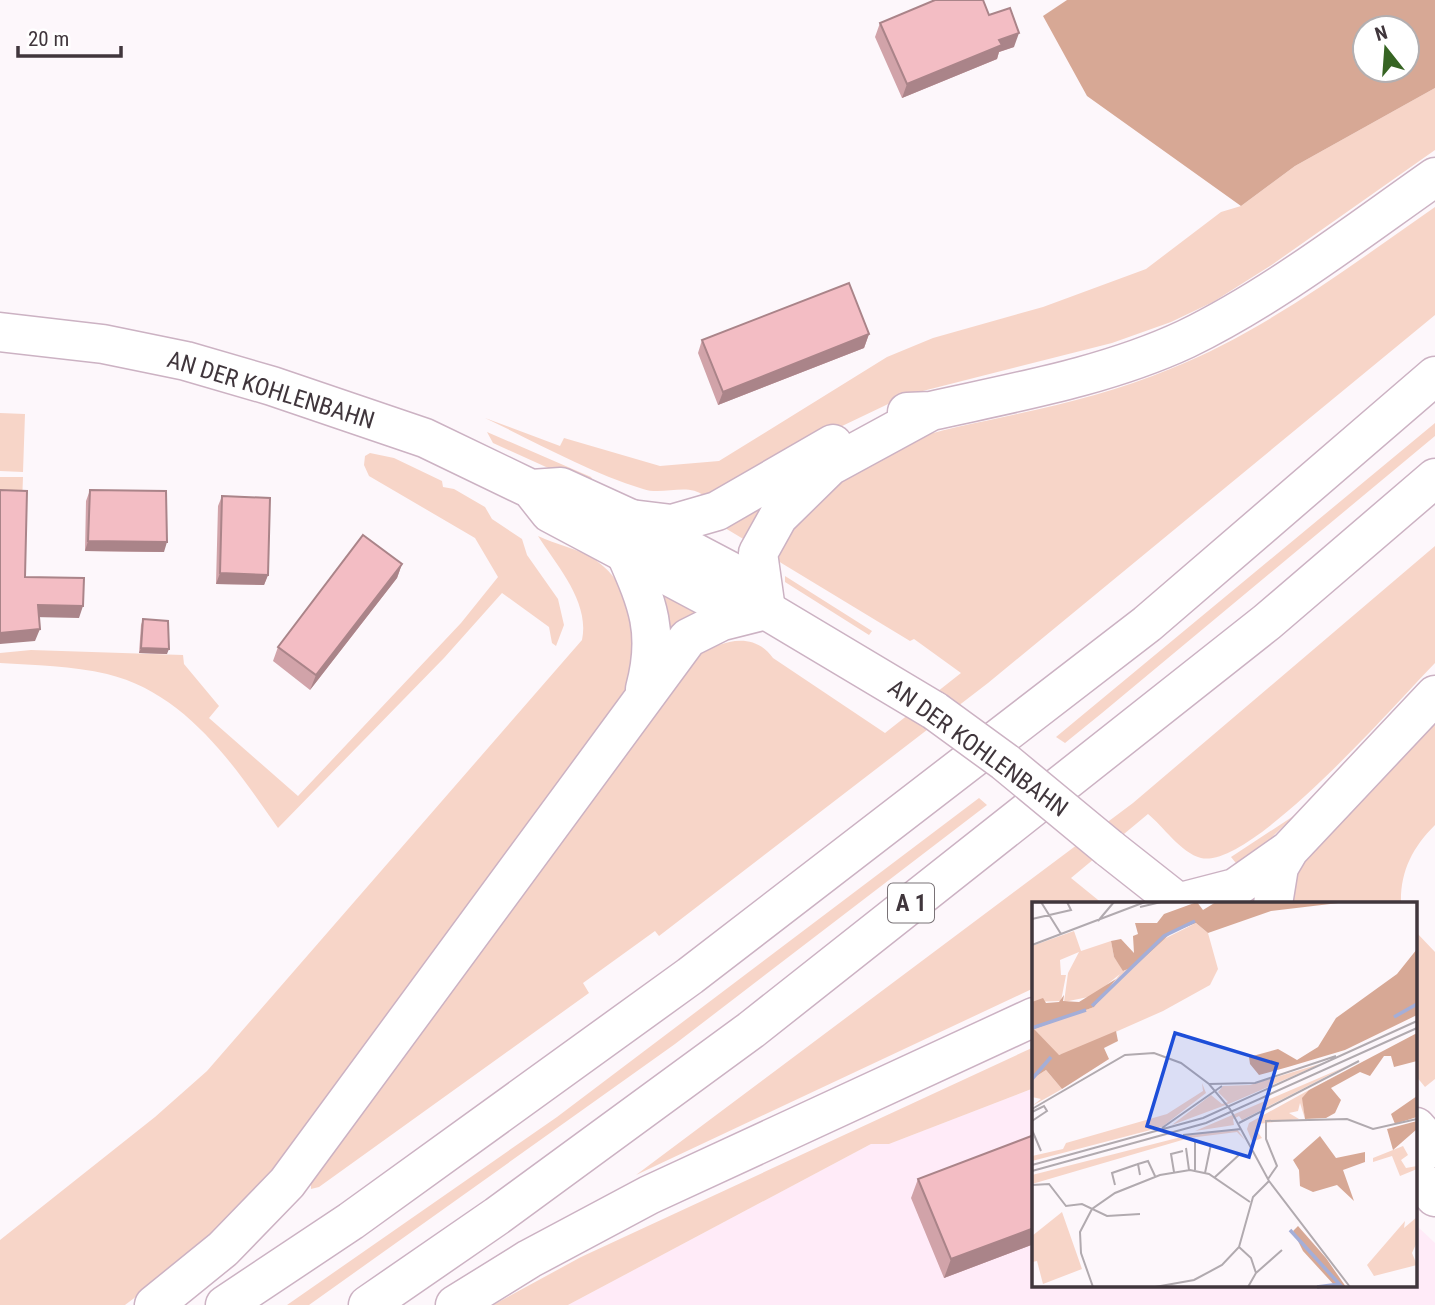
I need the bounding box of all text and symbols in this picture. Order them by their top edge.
scale bar [18,14,121,58]
north arrow [1351,14,1421,84]
text: N [1372,21,1390,46]
text: 20 m [28,27,69,51]
street label: AN DER KOHLENBAHN [164,345,378,435]
street label: AN DER KOHLENBAHN [883,673,1073,823]
road number: A 1 [888,884,934,922]
inset map [1032,902,1418,1288]

